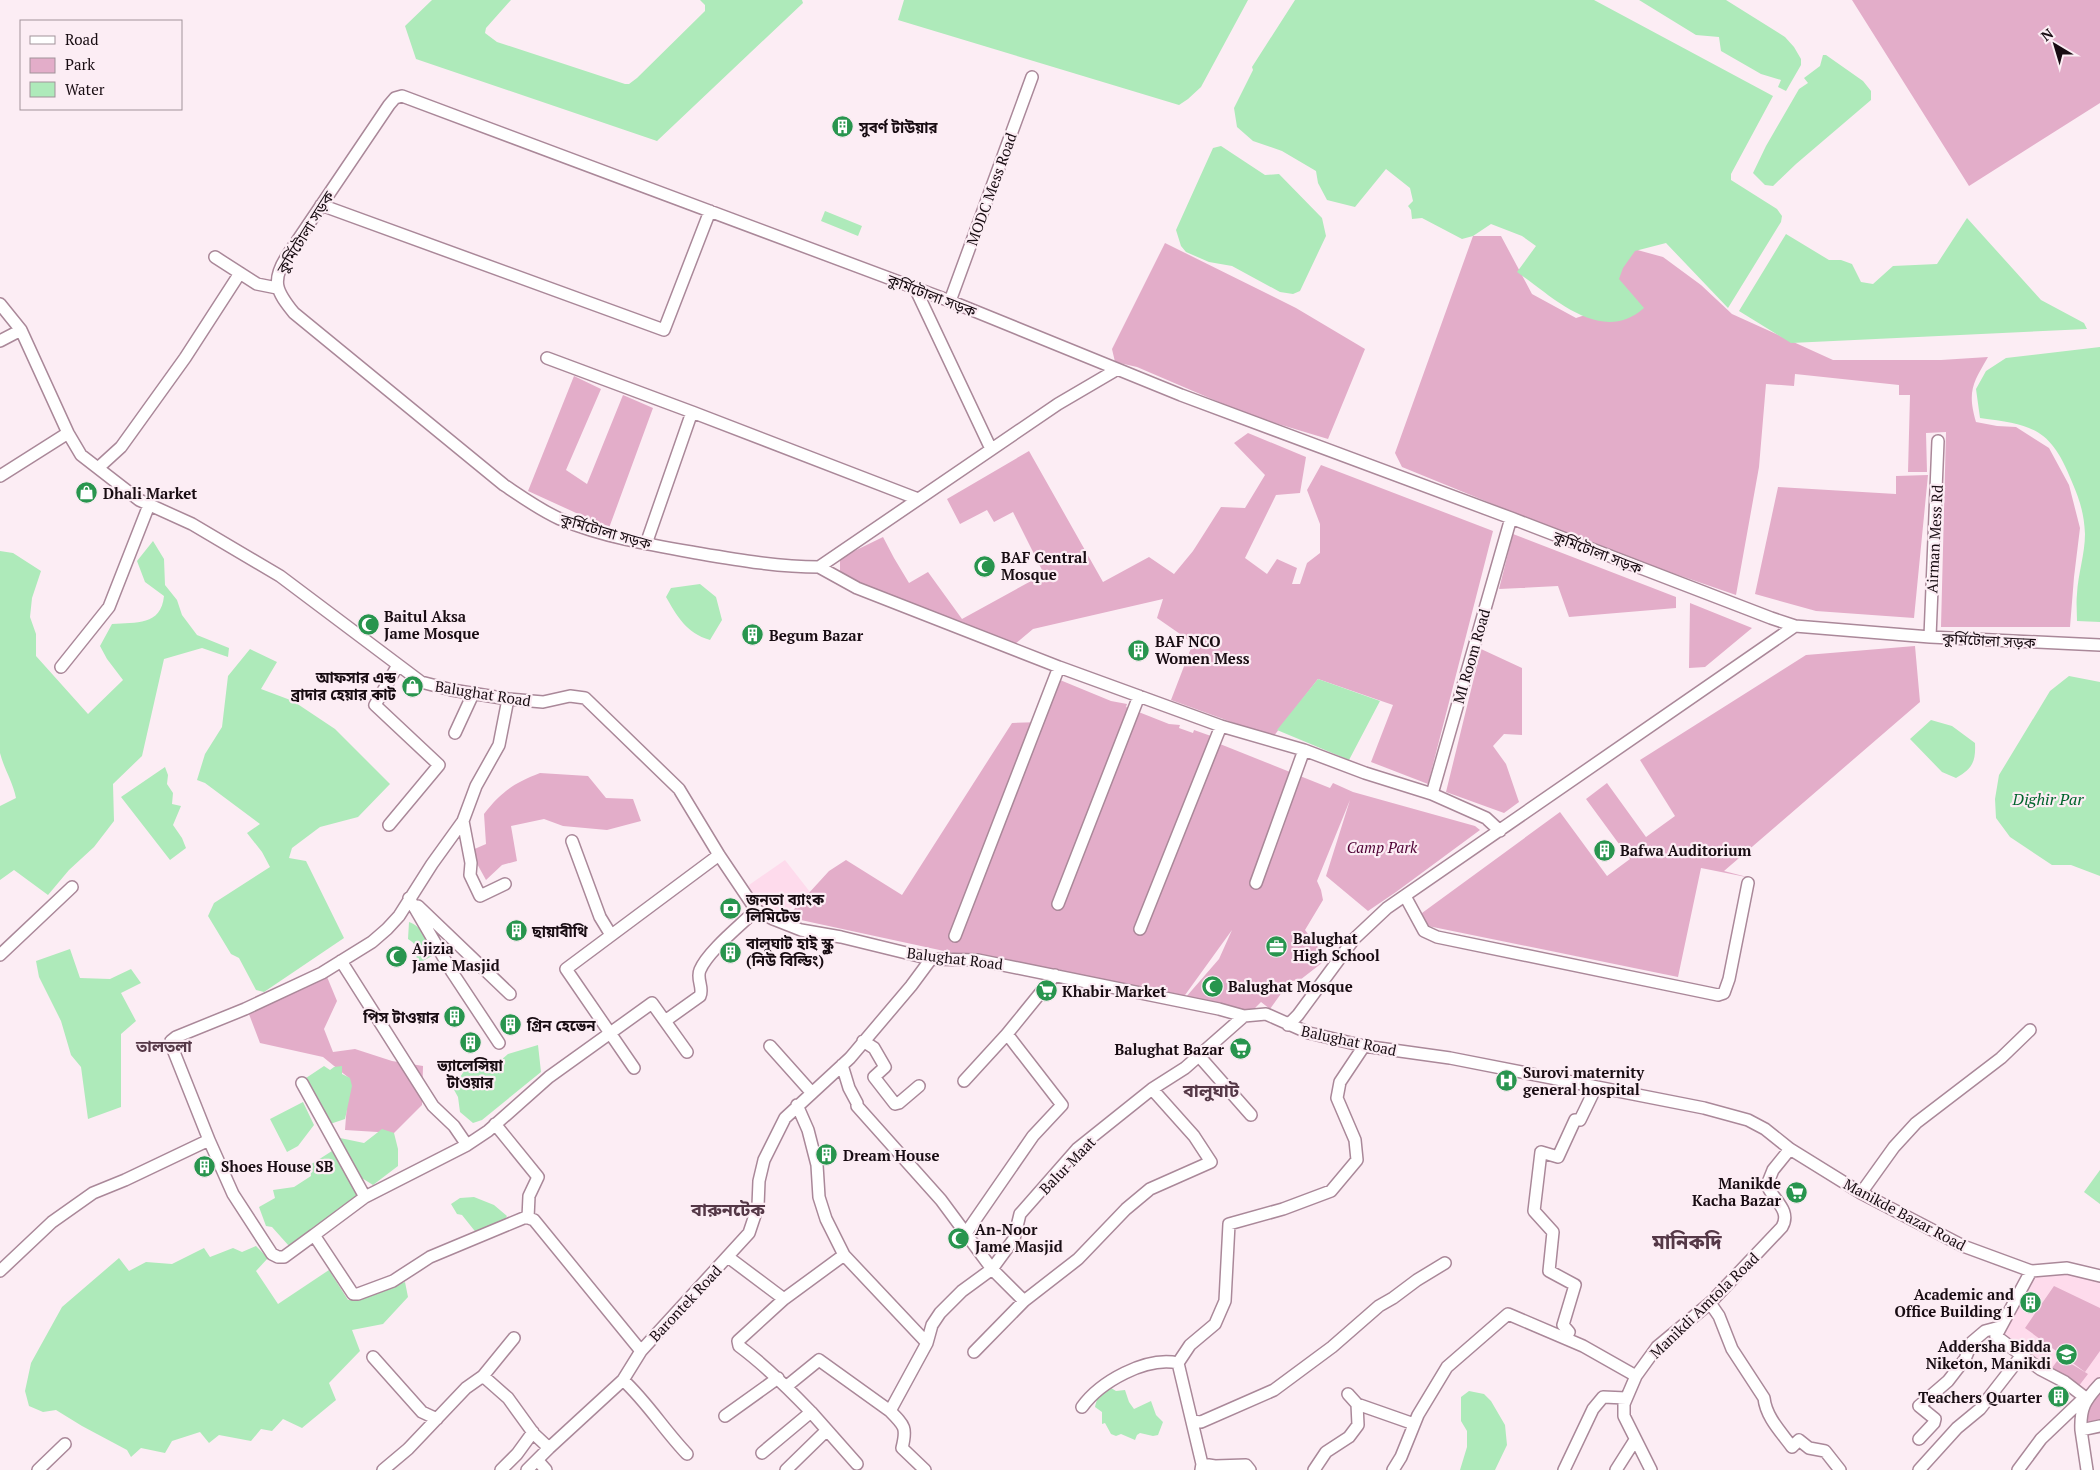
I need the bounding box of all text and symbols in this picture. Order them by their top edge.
legend [20,20,182,110]
north arrow [2030,20,2080,70]
text: N [2037,23,2057,45]
text: Road [65,29,98,49]
text: Park [65,54,95,74]
text: Water [65,79,105,99]
building icon: সুবর্ণ টাউয়ার [831,115,855,139]
place label: সুবর্ণ টাউয়ার [858,117,939,138]
street label: MODC Mess Road [961,130,1021,248]
street label: কুর্মিটোলা সড়ক [271,186,339,278]
street label: কুর্মিটোলা সড়ক [884,269,980,321]
shop icon: Dhali Market [75,481,99,505]
place label: Dhali Market [103,483,197,503]
street label: Airman Mess Rd [1921,484,1947,594]
street label: কুর্মিটোলা সড়ক [557,508,655,554]
street label: কুর্মিটোলা সড়ক [1550,526,1646,578]
place label: BAF Central Mosque [1001,547,1087,584]
mosque icon: BAF Central Mosque [973,554,997,578]
place label: Baitul Aksa Jame Mosque [384,606,480,643]
street label: MI Room Road [1448,606,1494,706]
mosque icon: Baitul Aksa Jame Mosque [356,613,380,637]
building icon: Begum Bazar [741,623,765,647]
place label: Begum Bazar [769,625,864,645]
street label: কুর্মিটোলা সড়ক [1941,628,2037,652]
place label: BAF NCO Women Mess [1155,631,1250,668]
building icon: BAF NCO Women Mess [1127,638,1151,662]
place label: আফসার এন্ড ব্রাদার হেয়ার কাট [290,667,397,704]
shop icon: আফসার এন্ড ব্রাদার হেয়ার কাট [400,674,424,698]
street label: Balughat Road [434,676,532,710]
water label: Dighir Par [2012,788,2084,810]
park label: Camp Park [1347,837,1418,857]
building icon: Bafwa Auditorium [1592,838,1616,862]
place label: Bafwa Auditorium [1620,840,1752,860]
place label: জনতা ব্যাংক লিমিটেড [745,889,825,926]
bank icon: জনতা ব্যাংক লিমিটেড [718,896,742,920]
building icon: ছায়াবীথি [504,919,528,943]
place label: ছায়াবীথি [531,921,588,941]
place label: Balughat High School [1293,928,1380,965]
place label: বালুঘাট হাই স্কুল (নিউ বিল্ডিং) [745,933,834,970]
office icon: Balughat High School [1265,935,1289,959]
place label: Ajizia Jame Masjid [412,938,500,975]
building icon: বালুঘাট হাই স্কুল (নিউ বিল্ডিং) [718,940,742,964]
street label: Balughat Road [906,942,1004,974]
mosque icon: Ajizia Jame Masjid [384,945,408,969]
mosque icon: Balughat Mosque [1200,974,1224,998]
place label: Balughat Mosque [1228,976,1353,996]
supermarket icon: Khabir Market [1034,979,1058,1003]
place label: Khabir Market [1062,981,1166,1001]
building icon: পিস টাওয়ার [443,1005,467,1029]
place label: পিস টাওয়ার [362,1007,440,1027]
building icon: গ্রিন হেভেন [499,1013,523,1037]
place label: গ্রিন হেভেন [526,1015,596,1035]
street label: Balughat Road [1300,1020,1398,1060]
building icon: ভ্যালেন্সিয়া টাওয়ার [458,1030,482,1054]
district label: তালতলা [135,1035,192,1057]
supermarket icon: Balughat Bazar [1228,1037,1252,1061]
place label: Balughat Bazar [1114,1039,1225,1059]
place label: ভ্যালেন্সিয়া টাওয়ার [436,1055,503,1092]
place label: Surovi maternity general hospital [1523,1062,1645,1099]
hospital icon: Surovi maternity general hospital [1495,1069,1519,1093]
district label: বালুঘাট [1182,1078,1240,1102]
street label: Balur Maat [1034,1131,1100,1198]
building icon: Dream House [815,1143,839,1167]
place label: Dream House [843,1145,939,1165]
building icon: Shoes House SB [193,1154,217,1178]
place label: Shoes House SB [221,1156,334,1176]
place label: Manikde Kacha Bazar [1692,1173,1782,1210]
street label: Manikde Bazar Road [1840,1173,1970,1255]
supermarket icon: Manikde Kacha Bazar [1785,1180,1809,1204]
district label: বারুনটেক [690,1197,765,1221]
place label: An-Noor Jame Masjid [975,1219,1063,1256]
mosque icon: An-Noor Jame Masjid [947,1226,971,1250]
district label: মানিকদি [1651,1228,1722,1255]
street label: Manikdi Amtola Road [1645,1248,1763,1362]
street label: Barontek Road [644,1260,726,1346]
place label: Academic and Office Building 1 [1894,1284,2014,1321]
building icon: Academic and Office Building 1 [2018,1291,2042,1315]
place label: Addersha Bidda Niketon, Manikdi [1926,1336,2052,1373]
school or university icon: Addersha Bidda Niketon, Manikdi [2055,1343,2079,1367]
building icon: Teachers Quarter [2046,1385,2070,1409]
place label: Teachers Quarter [1918,1387,2043,1407]

